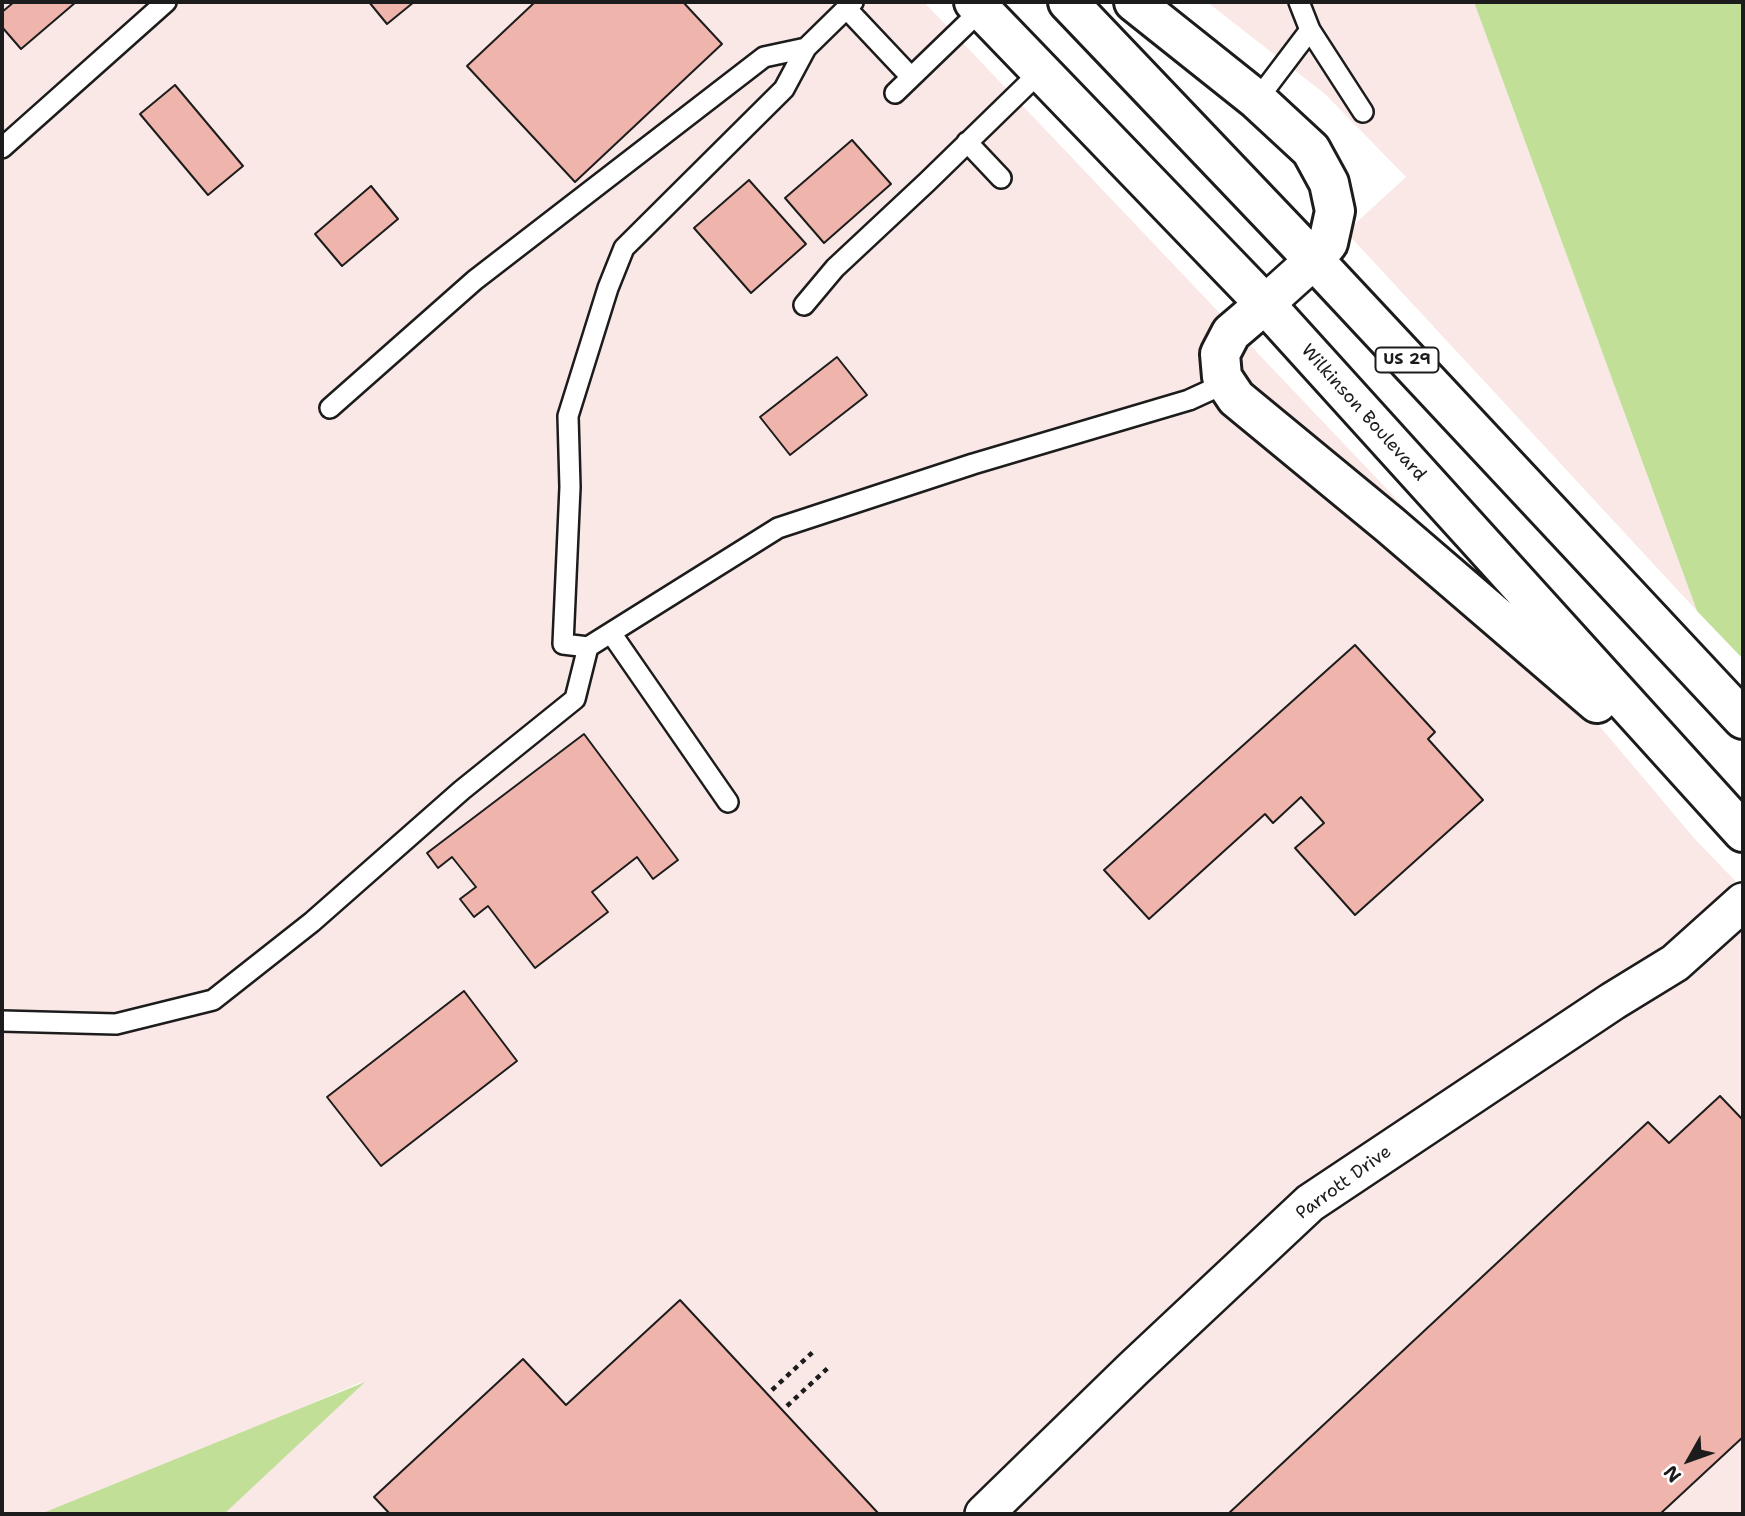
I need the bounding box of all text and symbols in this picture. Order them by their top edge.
street label: Wilkinson Boulevard [1296,340,1430,486]
road number: US 29 [1376,348,1438,372]
street label: Parrott Drive [1292,1141,1396,1225]
north arrow [1654,1425,1724,1495]
text: N [1658,1460,1687,1488]

